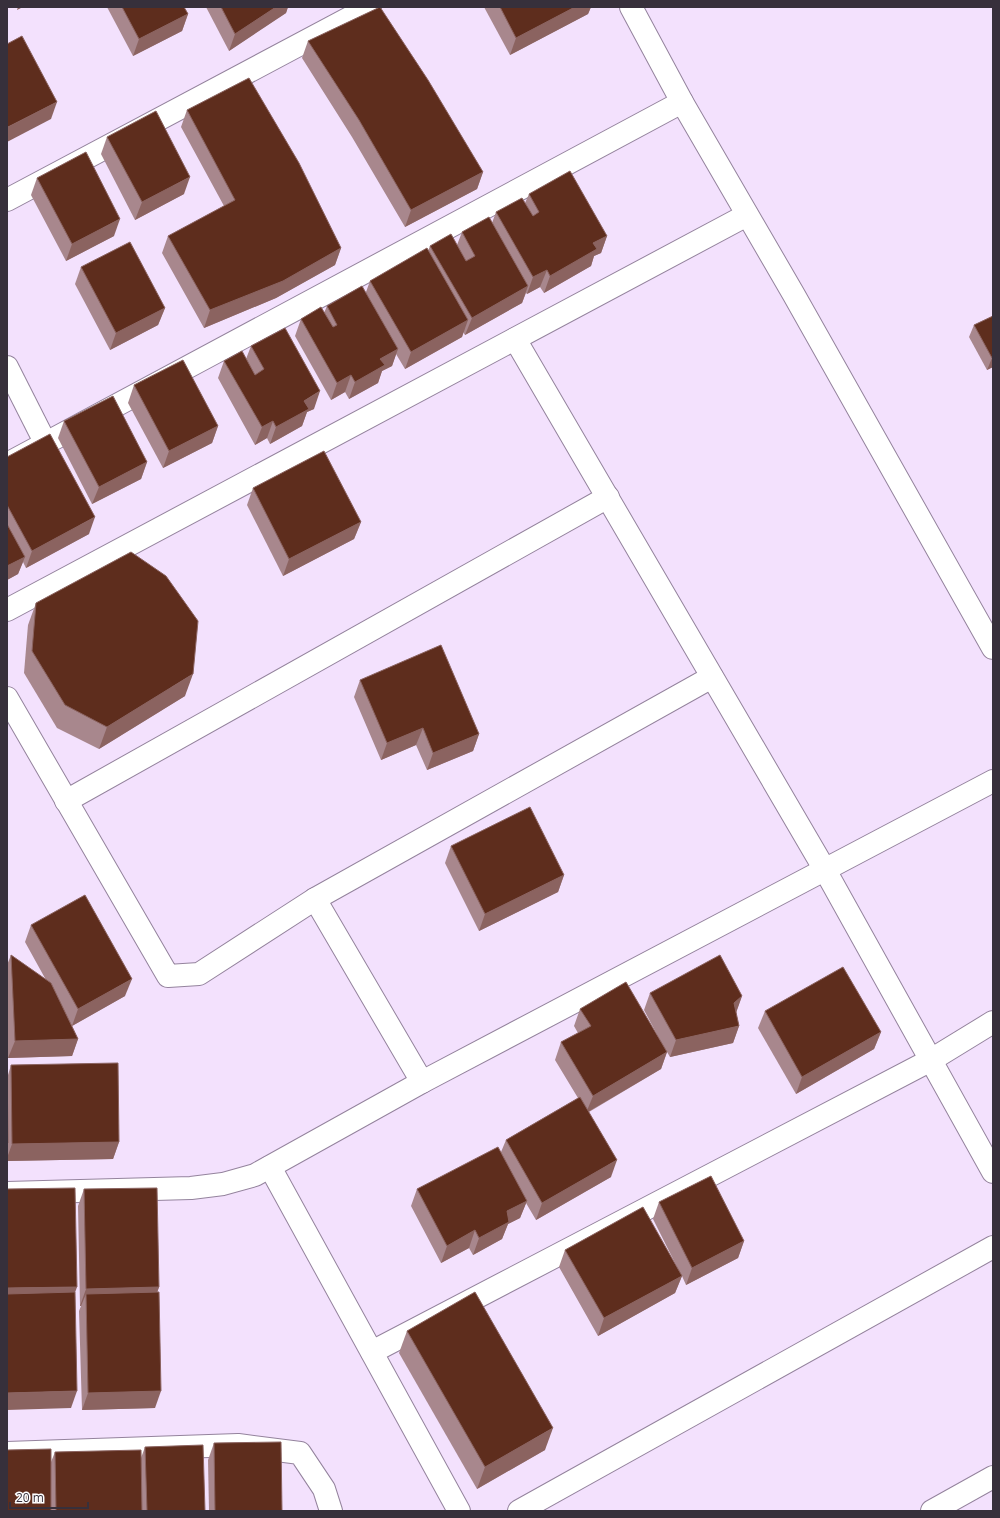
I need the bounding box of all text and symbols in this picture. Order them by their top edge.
scale bar [10,1484,88,1510]
text: 20 m [16,1489,44,1506]

